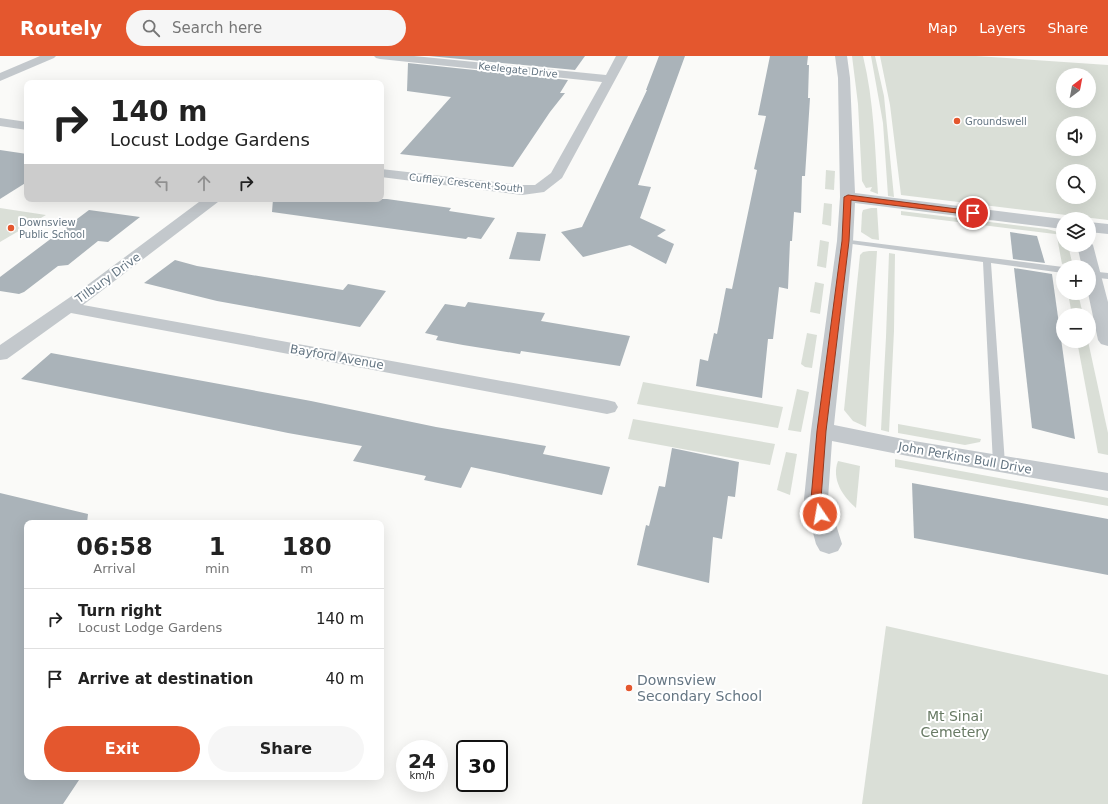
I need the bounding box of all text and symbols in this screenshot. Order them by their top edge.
search box [126,10,406,46]
text: Routely [20,17,102,39]
icon: search [140,17,162,39]
text: Search here [172,19,262,37]
text: Map [928,20,957,36]
text: Layers [979,20,1026,36]
text: Share [1048,20,1088,36]
street label: Keelegate Drive [478,60,558,80]
north arrow [1056,68,1096,108]
map controls [1056,68,1096,348]
text: 140 m [110,95,207,128]
icon: right [44,96,96,148]
marker: Groundswell [952,116,962,126]
place label: Groundswell [965,116,1027,127]
button: sound [1056,116,1096,156]
text: Locust Lodge Gardens [110,129,310,150]
button: search [1056,164,1096,204]
icon: left [151,172,173,194]
icon: ahead [193,172,215,194]
icon: right [235,172,257,194]
street label: Cuffley Crescent South [408,172,524,194]
pin [956,196,990,230]
icon: arrive [962,202,984,224]
button: layers [1056,212,1096,252]
place label: Downsview Public School [19,217,85,240]
marker: Downsview Public School [6,223,16,233]
street label: Tilbury Drive [72,250,143,307]
button: + [1056,260,1096,300]
button: − [1056,308,1096,348]
street label: Bayford Avenue [289,342,385,372]
street label: John Perkins Bull Drive [896,439,1033,477]
position arrow [799,493,841,535]
text: 06:58 [76,533,153,561]
text: 1 [209,533,225,561]
text: 180 [282,533,332,561]
text: Arrival [93,561,136,576]
text: min [205,561,229,576]
text: m [300,561,313,576]
text: Turn right [78,602,162,620]
icon: right [44,608,66,630]
text: 140 m [316,610,364,628]
text: Locust Lodge Gardens [78,620,222,635]
icon: arrive [44,668,66,690]
text: Arrive at destination [78,670,253,688]
text: 40 m [326,670,364,688]
place label: Downsview Secondary School [637,672,762,704]
marker: Downsview Secondary School [624,683,634,693]
park label: Mt Sinai Cemetery [921,708,989,740]
button: Exit [44,726,200,772]
button: Share [208,726,364,772]
speed limit sign: 30 [456,740,508,792]
text: 24 [408,749,436,773]
text: km/h [409,770,435,781]

